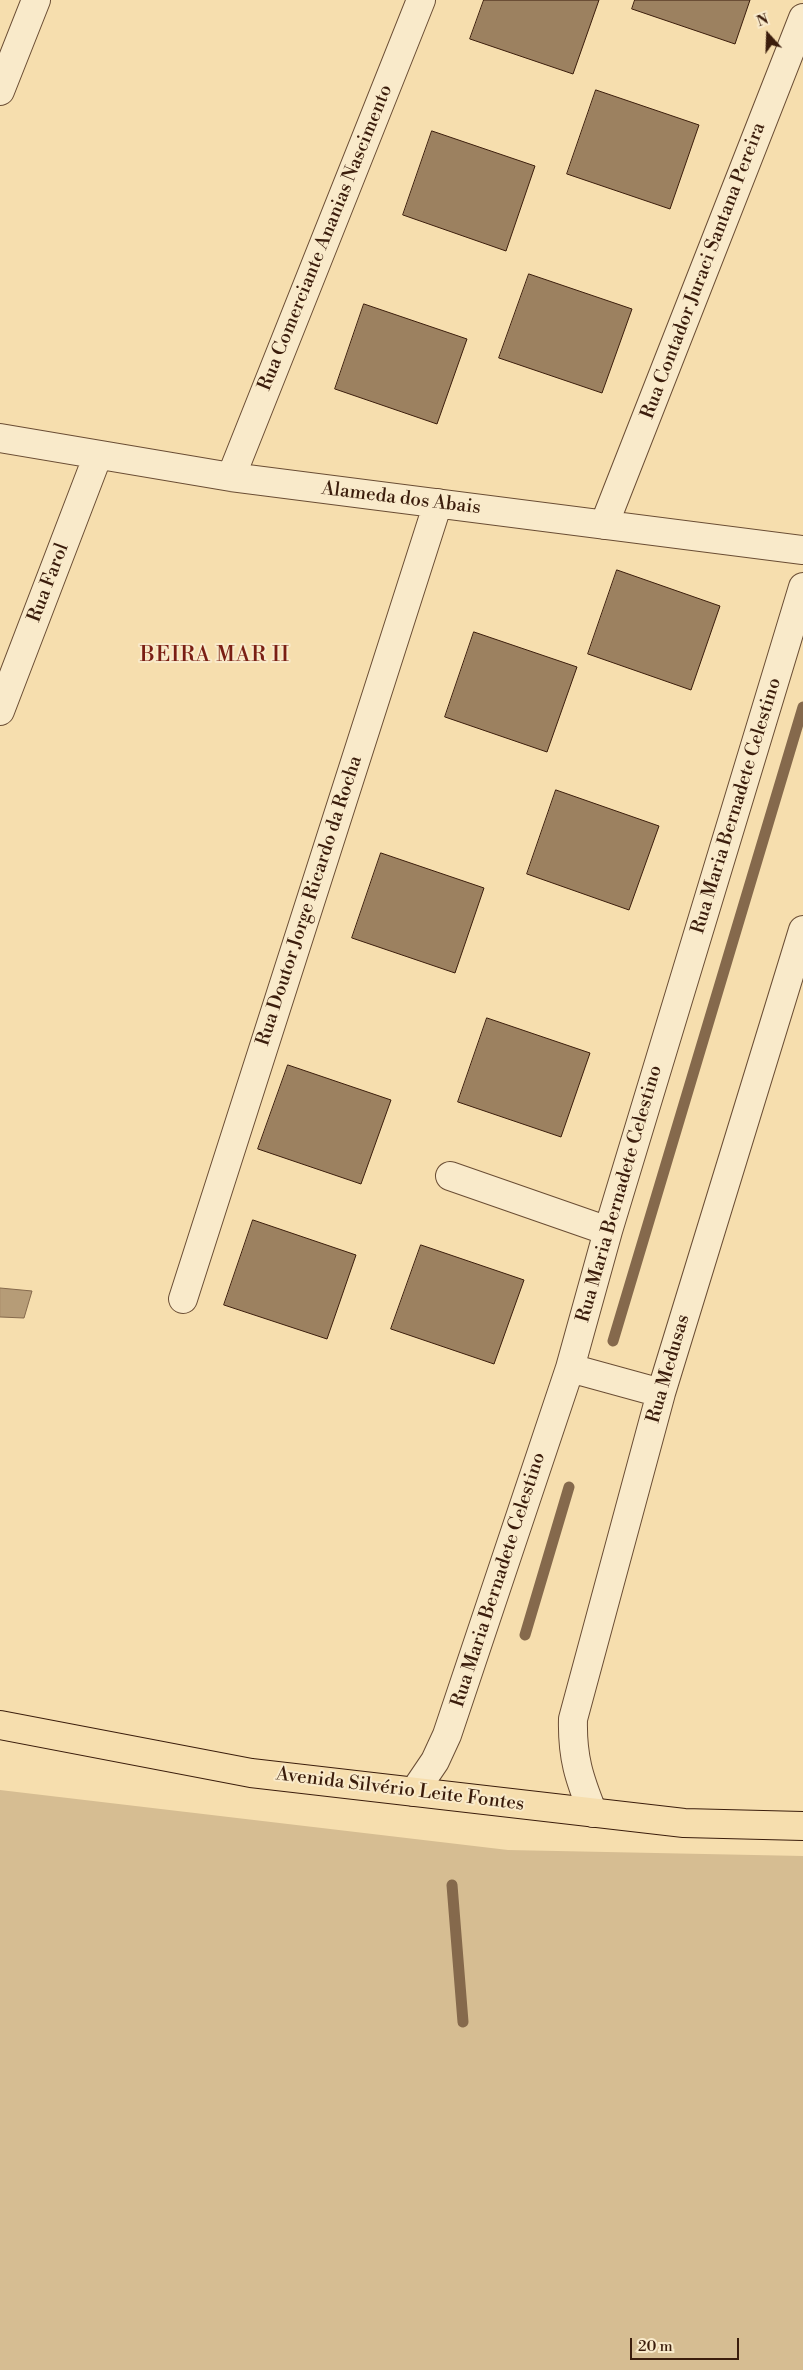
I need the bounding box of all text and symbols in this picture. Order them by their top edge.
north arrow [743,10,793,60]
text: N [755,11,771,31]
street label: Rua Comerciante Ananias Nascimento [254,82,398,394]
street label: Rua Contador Juraci Santana Pereira [637,120,771,422]
street label: Alameda dos Abais [320,478,482,520]
street label: Rua Farol [24,540,74,626]
district label: BEIRA MAR II [139,643,291,669]
street label: Rua Maria Bernadete Celestino [687,675,787,937]
street label: Rua Doutor Jorge Ricardo da Rocha [252,753,368,1049]
street label: Rua Maria Bernadete Celestino [572,1063,668,1325]
street label: Rua Medusas [643,1312,695,1426]
street label: Rua Maria Bernadete Celestino [447,1450,551,1710]
street label: Avenida Silvério Leite Fontes [275,1763,525,1817]
scale bar [633,2328,742,2360]
text: 20 m [638,2337,673,2356]

